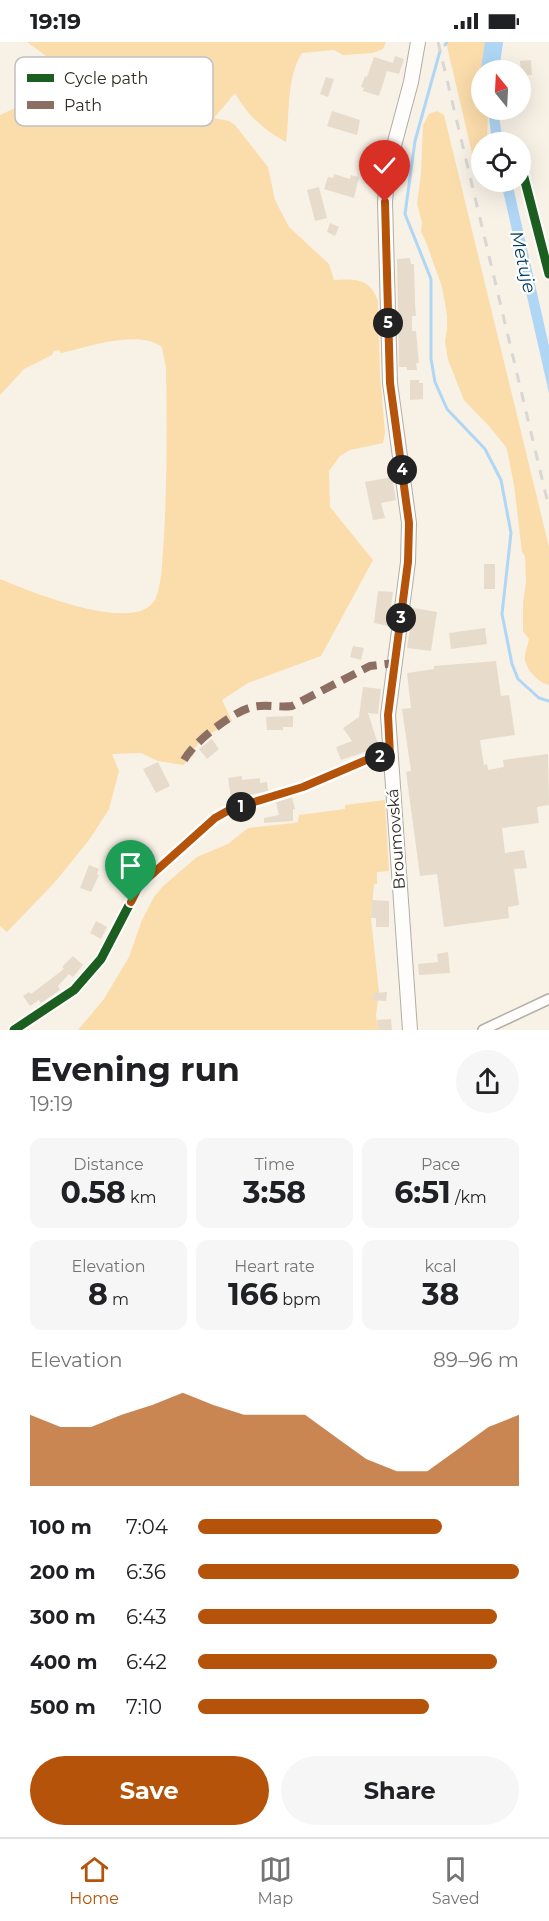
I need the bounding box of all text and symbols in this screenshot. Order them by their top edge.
text: 19:19 [30,8,81,35]
legend [15,57,213,126]
north arrow [471,60,531,120]
map controls [471,60,531,192]
text: Cycle path [64,69,148,88]
text: Path [64,96,102,115]
button: locate [471,132,531,192]
pin [359,140,410,202]
icon: check [368,149,401,182]
water label: Metuje [505,229,541,295]
pin: 5 [373,308,403,338]
text: 5 [383,313,393,332]
pin: 4 [387,455,417,485]
text: 4 [396,460,408,479]
pin: 3 [386,603,416,633]
text: 3 [396,608,406,627]
pin: 2 [365,742,395,772]
text: 2 [375,747,385,766]
street label: Broumovská [383,788,409,890]
pin: 1 [226,792,256,822]
text: 1 [238,797,244,816]
pin [105,840,156,902]
icon: arrive [114,849,147,882]
text: Evening run [30,1049,240,1089]
button: share [456,1050,519,1113]
text: 19:19 [30,1092,73,1116]
text: Distance [73,1155,144,1174]
text: Time [254,1155,295,1174]
text: Pace [421,1155,460,1174]
text: 0.58 [60,1174,126,1211]
text: 3:58 [243,1174,306,1211]
text: 6:51 [394,1174,451,1211]
text: km [126,1188,157,1207]
text: /km [451,1188,487,1207]
text: Elevation [72,1257,145,1276]
text: Heart rate [234,1257,315,1276]
text: kcal [425,1257,456,1276]
text: 8 [88,1276,108,1313]
text: 166 [228,1276,278,1313]
text: 38 [422,1276,459,1313]
text: m [108,1290,129,1309]
text: bpm [278,1290,321,1309]
text: Elevation [30,1348,122,1372]
text: 89–96 m [433,1348,519,1372]
text: 100 m [30,1515,92,1539]
text: 7:04 [126,1515,168,1539]
text: 200 m [30,1560,96,1584]
text: 6:36 [126,1560,166,1584]
text: 300 m [30,1605,96,1629]
text: 6:43 [126,1605,167,1629]
text: 400 m [30,1650,98,1674]
text: 6:42 [126,1650,167,1674]
text: 500 m [30,1695,96,1719]
text: 7:10 [126,1695,162,1719]
button: Save [30,1756,269,1825]
button: Share [281,1756,519,1825]
tab: Home [69,1853,119,1908]
tab: Map [258,1853,293,1908]
tab: Saved [432,1853,480,1908]

